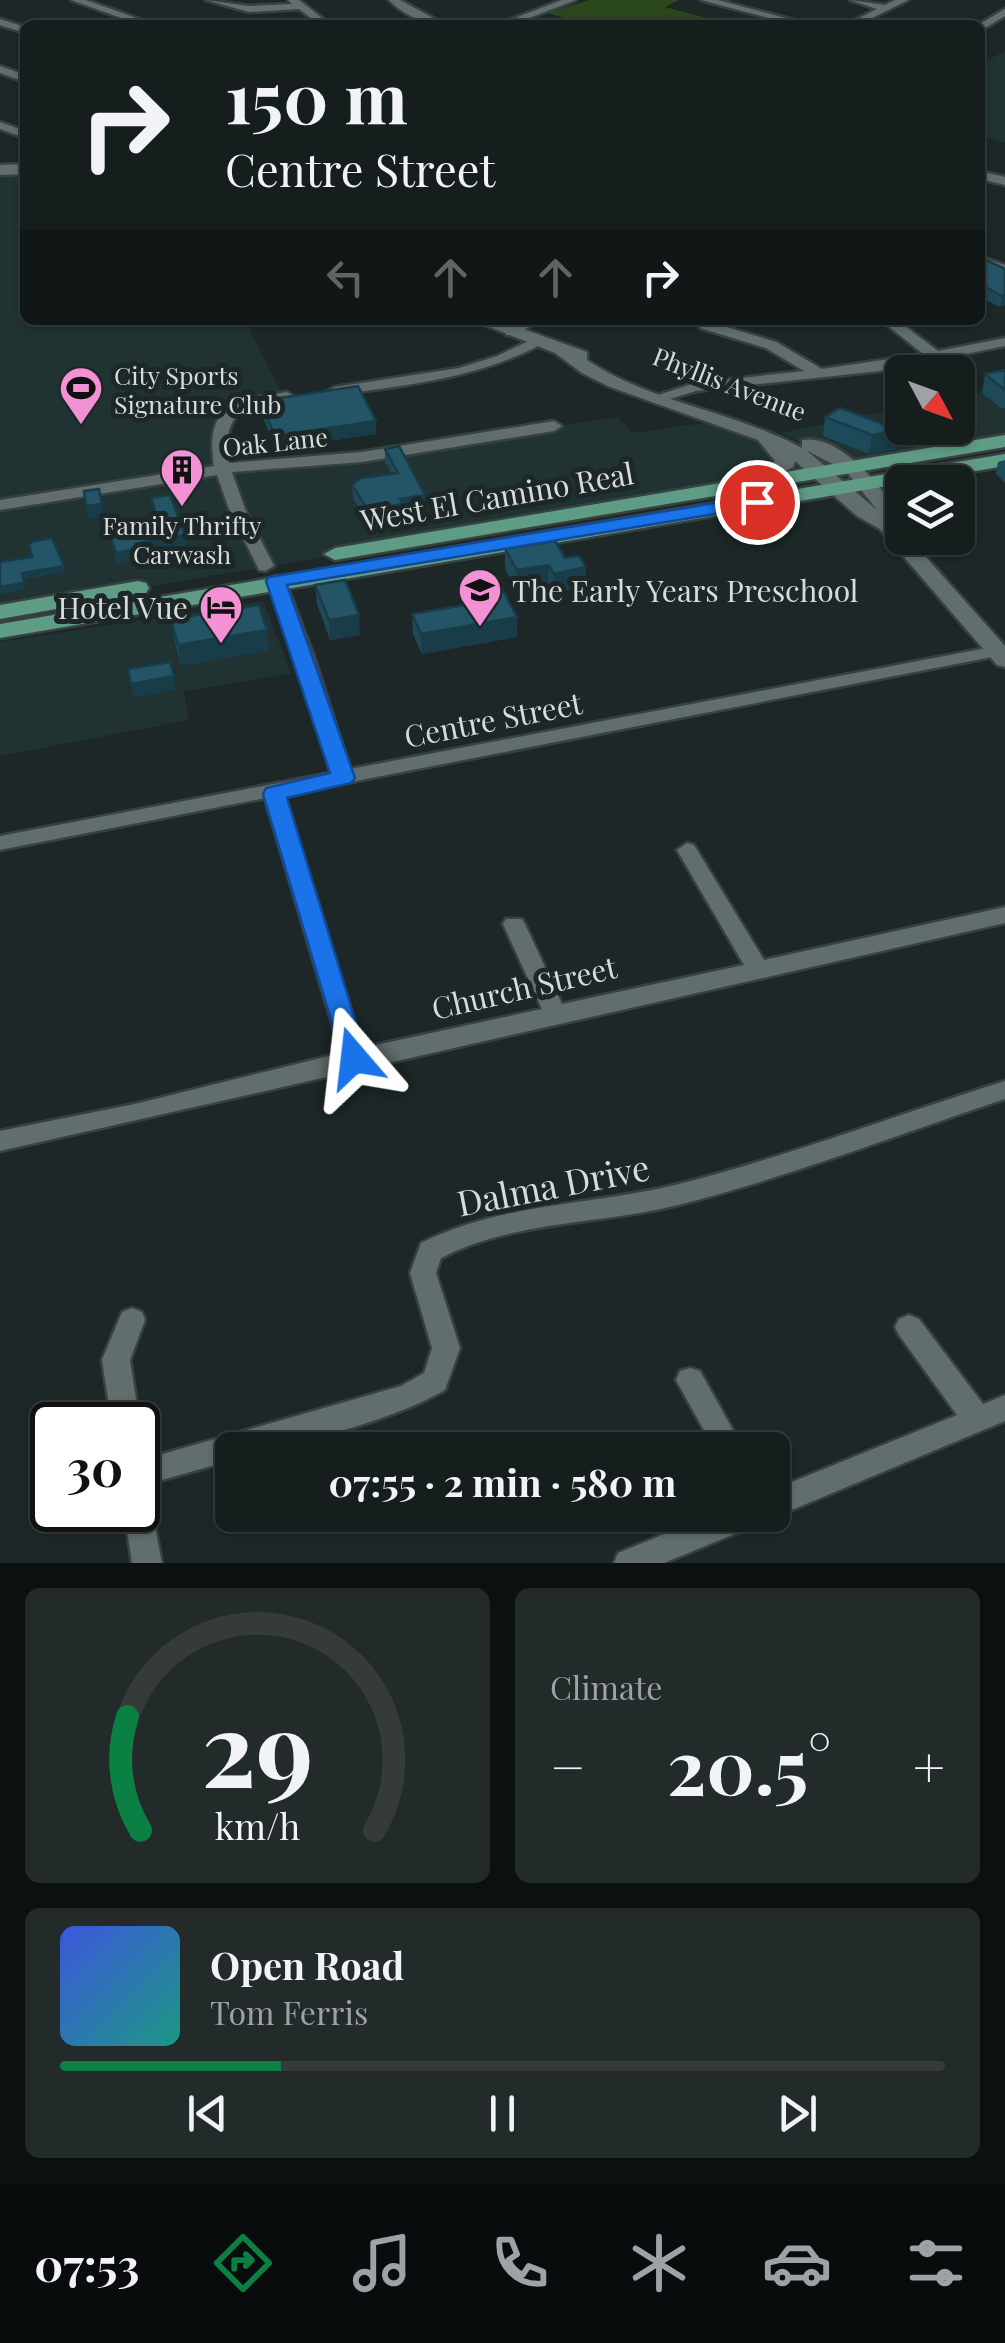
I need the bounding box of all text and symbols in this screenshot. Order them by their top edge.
text: 150 m [225,48,408,142]
icon: right [60,60,190,190]
text: Centre Street [225,138,495,198]
icon: left [318,250,373,305]
icon: ahead [423,250,478,305]
icon: ahead [528,250,583,305]
icon: right [633,250,688,305]
street label: Phyllis Avenue [649,339,811,427]
north arrow [885,355,975,445]
map controls [885,355,975,555]
place label: City Sports Signature Club [114,358,281,420]
sports icon: City Sports Signature Club [58,365,104,426]
street label: Oak Lane [221,419,329,463]
building icon: Family Thrifty Carwash [159,447,205,508]
street label: West El Camino Real [356,452,637,540]
pin [715,460,800,545]
button: layers [885,465,975,555]
icon: arrive [730,475,785,530]
place label: Family Thrifty Carwash [103,508,262,570]
school or university icon: The Early Years Preschool [457,567,503,628]
place label: The Early Years Preschool [512,570,858,610]
hotel icon: Hotel Vue [198,584,244,645]
place label: Hotel Vue [58,587,188,627]
street label: Centre Street [401,682,586,756]
street label: Church Street [428,946,621,1028]
position arrow [302,1006,406,1110]
street label: Dalma Drive [453,1142,653,1226]
speed limit sign: 30 [30,1402,160,1532]
text: 07:55 · 2 min · 580 m [329,1456,676,1507]
text: Climate [550,1665,662,1708]
text: 29 [202,1675,313,1814]
text: 20.5° [667,1714,831,1814]
text: − [550,1728,586,1802]
text: + [913,1728,945,1802]
text: km/h [215,1801,300,1849]
text: Open Road [210,1939,404,1990]
text: Tom Ferris [210,1990,368,2033]
icon: previous [180,2086,235,2141]
icon: pause [475,2086,530,2141]
icon: next [770,2086,825,2141]
icon: directions [208,2228,278,2298]
icon: music [347,2228,417,2298]
icon: phone [485,2228,555,2298]
icon: climate [624,2228,694,2298]
icon: car [762,2228,832,2298]
icon: filters [901,2228,971,2298]
text: 07:53 [34,2233,139,2293]

